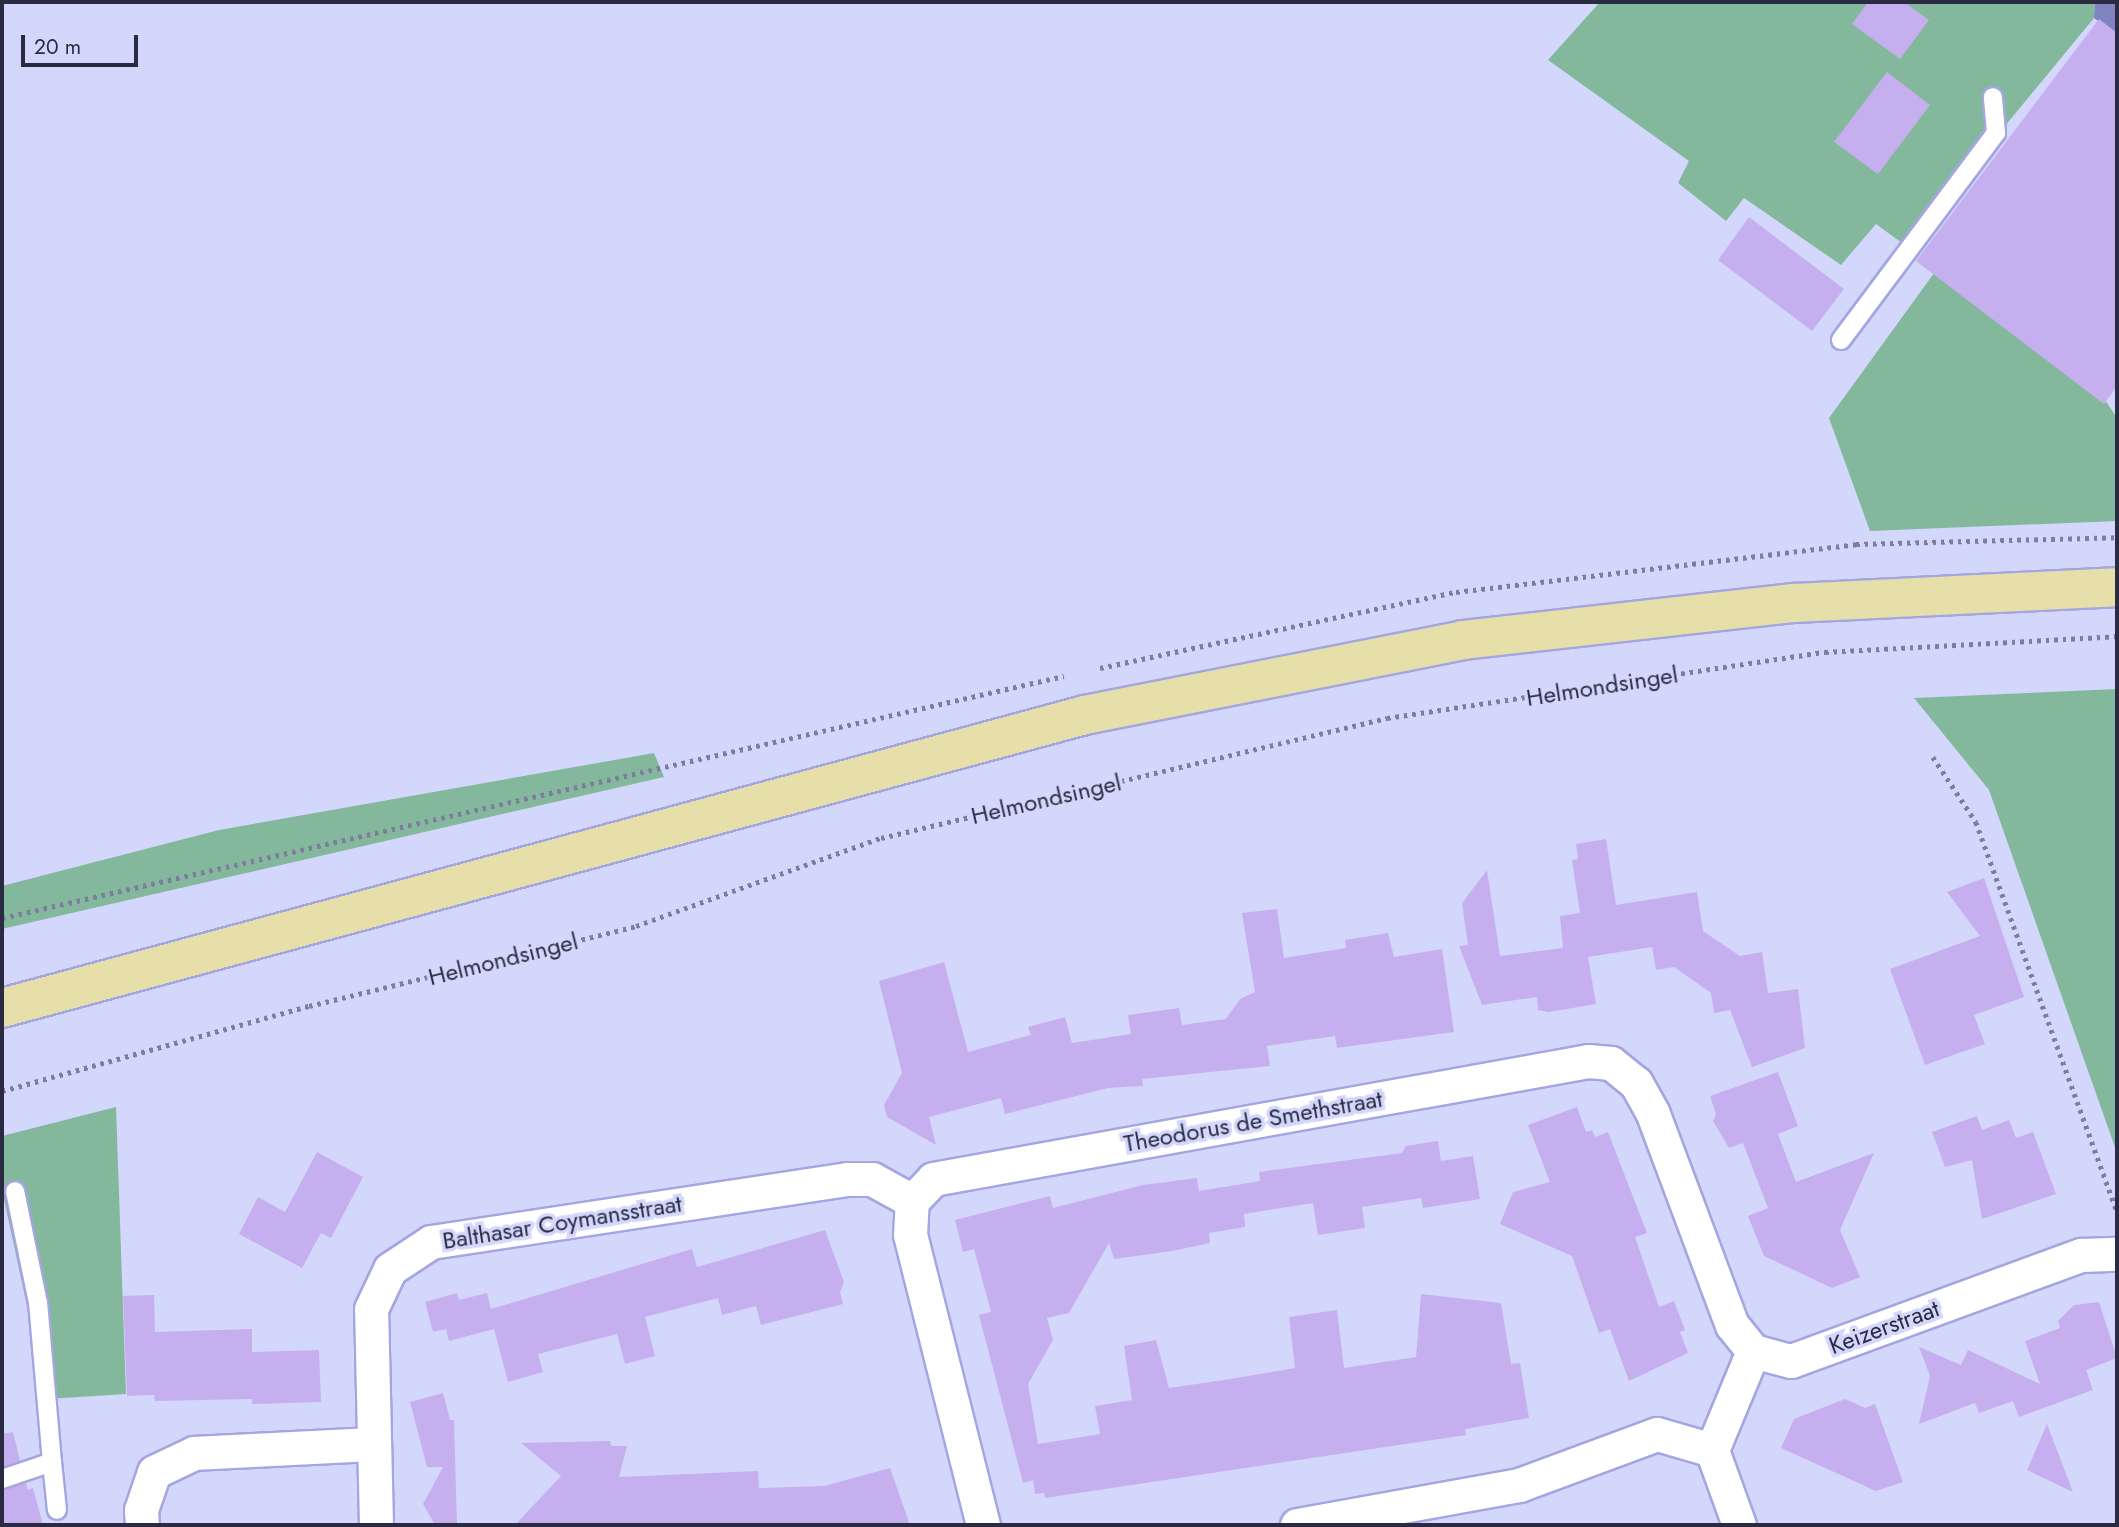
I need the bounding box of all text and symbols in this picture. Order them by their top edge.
scale bar [24,21,142,65]
text: 20 m [34,32,81,62]
street label: Helmondsingel [1524,660,1680,712]
street label: Helmondsingel [968,768,1124,830]
street label: Helmondsingel [425,926,581,992]
street label: Theodorus de Smethstraat [1121,1084,1385,1158]
street label: Balthasar Coymansstraat [440,1189,684,1255]
street label: Keizerstraat [1825,1294,1943,1360]

